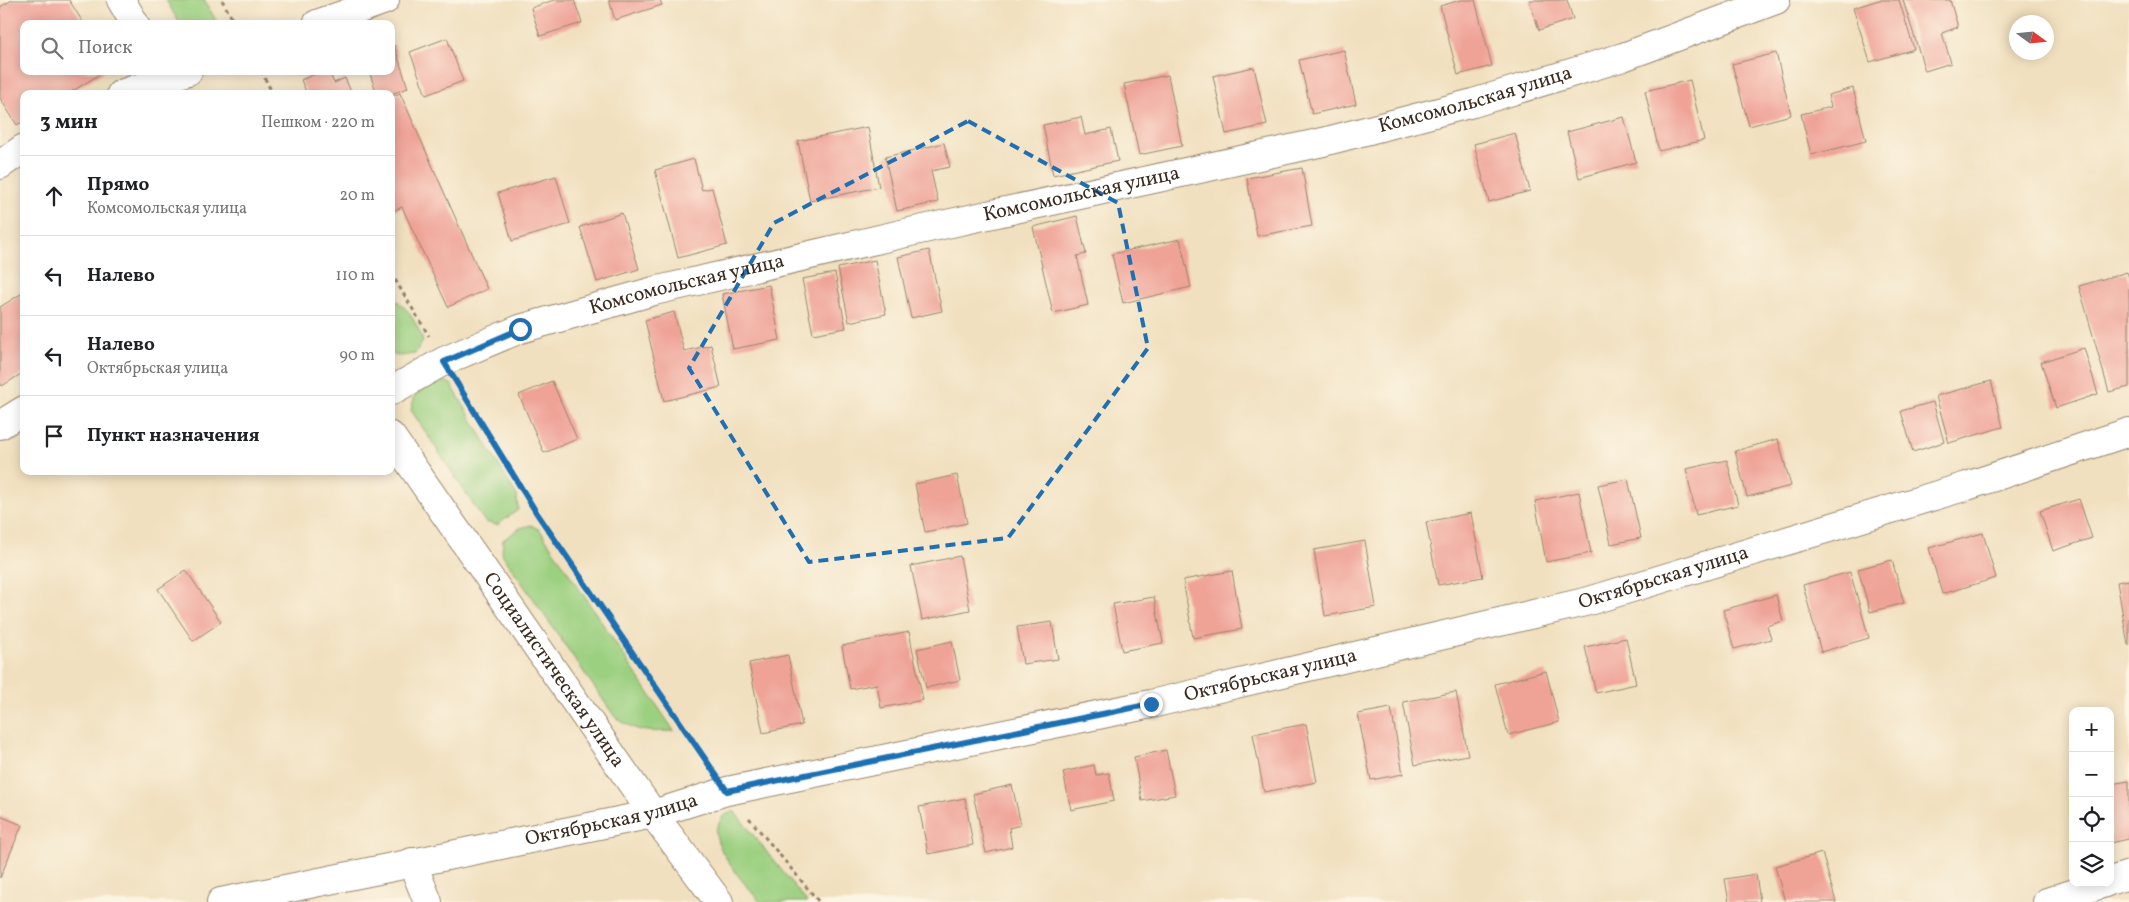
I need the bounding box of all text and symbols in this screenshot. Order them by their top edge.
north arrow [2009,15,2054,60]
search box [20,20,395,75]
icon: search [38,34,66,62]
text: Поиск [78,35,132,61]
street label: Комсомольская улица [1375,59,1576,141]
text: 3 мин [40,108,98,137]
text: Пешком · 220 m [261,112,375,134]
street label: Комсомольская улица [981,160,1182,230]
text: Прямо [87,172,149,198]
icon: ahead [40,182,68,210]
text: 20 m [340,185,375,207]
text: Комсомольская улица [87,198,247,220]
street label: Комсомольская улица [586,247,787,323]
icon: left [40,262,68,290]
text: Налево [87,263,155,289]
text: 110 m [336,265,375,287]
route start [509,318,532,341]
text: Налево [87,332,155,358]
icon: left [40,342,68,370]
text: 90 m [339,345,375,367]
text: Октябрьская улица [87,358,228,380]
icon: arrive [40,422,68,450]
text: Пункт назначения [87,423,260,449]
street label: Октябрьская улица [1576,539,1752,617]
street label: Социалистическая улица [476,567,631,774]
street label: Октябрьская улица [1181,642,1360,710]
route end [1140,693,1163,716]
map controls [2069,707,2114,887]
button: + [2069,707,2114,752]
button: − [2069,752,2114,797]
street label: Октябрьская улица [523,787,702,854]
button: locate [2069,797,2114,842]
button: layers [2069,842,2114,887]

